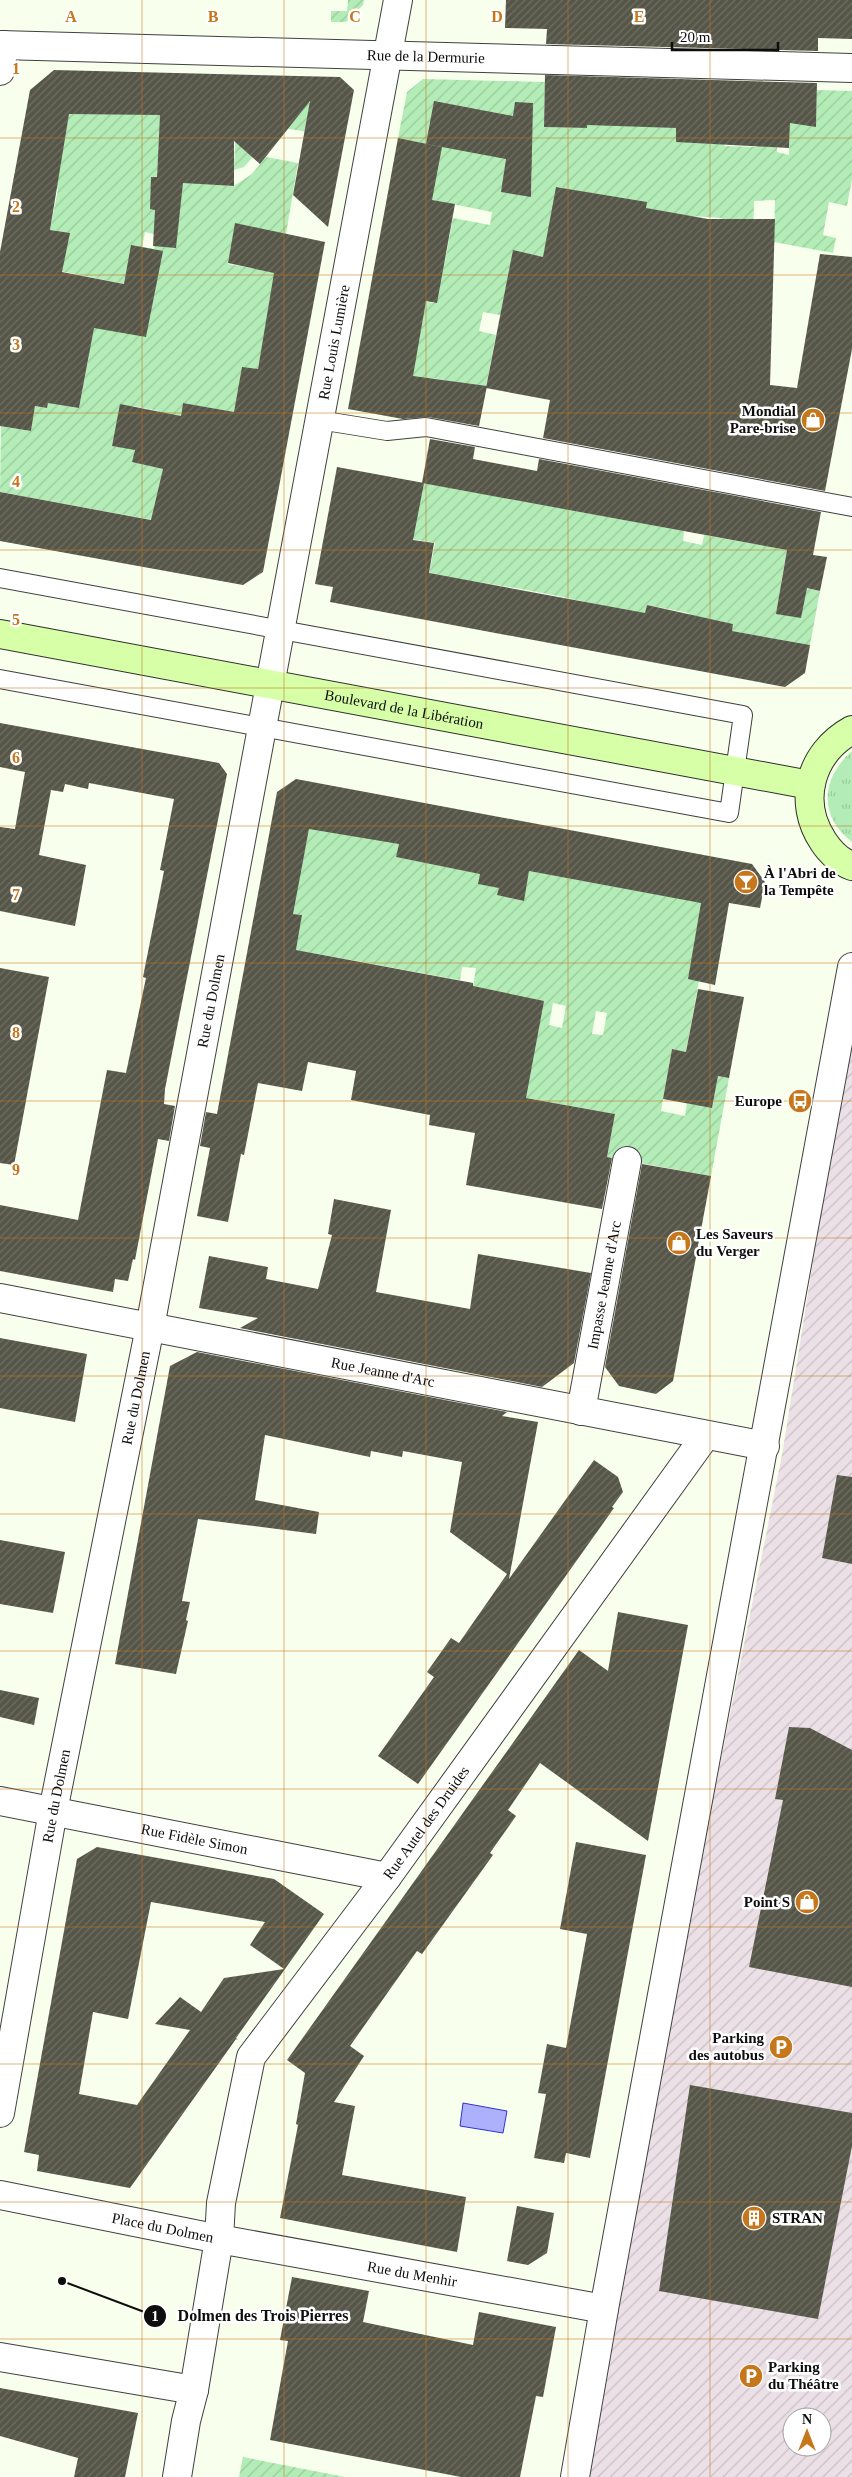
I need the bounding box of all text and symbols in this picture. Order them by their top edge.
text: A [65,8,77,25]
text: B [208,8,219,25]
text: C [349,8,361,25]
text: D [491,8,503,25]
text: E [634,8,644,25]
scale bar [672,20,778,52]
text: 20 m [680,29,711,45]
street label: Rue de la Dermurie [367,47,485,66]
text: 1 [12,60,20,77]
text: 2 [12,198,20,215]
street label: Rue Louis Lumière [315,283,353,401]
text: 3 [12,336,20,353]
place label: Mondial Pare-brise [730,403,796,436]
shop icon: Mondial Pare-brise [800,407,826,433]
text: 4 [12,473,20,490]
text: 5 [12,611,20,628]
street label: Boulevard de la Libération [323,687,485,732]
text: 6 [12,749,20,766]
place label: À l'Abri de la Tempête [764,865,836,898]
bar icon: À l'Abri de la Tempête [733,869,759,895]
text: 7 [12,886,20,903]
street label: Rue du Dolmen [194,952,228,1049]
text: 8 [12,1024,20,1041]
bus stop icon: Europe [787,1088,813,1114]
place label: Europe [735,1093,782,1109]
text: 9 [12,1161,20,1178]
street label: Impasse Jeanne d'Arc [585,1219,624,1351]
place label: Les Saveurs du Verger [696,1226,773,1259]
shop icon: Les Saveurs du Verger [666,1230,692,1256]
street label: Rue du Dolmen [119,1349,153,1446]
street label: Rue Jeanne d'Arc [330,1354,436,1390]
street label: Rue du Dolmen [40,1747,73,1844]
street label: Rue Autel des Druides [380,1763,472,1882]
street label: Rue Fidèle Simon [140,1821,250,1858]
shop icon: Point S [794,1889,820,1915]
place label: Point S [744,1894,790,1910]
place label: Parking des autobus [689,2030,764,2063]
parking icon: Parking des autobus [768,2034,794,2060]
building icon: STRAN [741,2205,767,2231]
street label: Place du Dolmen [110,2210,215,2246]
place label: STRAN [772,2210,823,2226]
street label: Rue du Menhir [366,2258,458,2290]
callout: Dolmen des Trois Pierres [143,2300,359,2331]
text: Dolmen des Trois Pierres [178,2307,348,2324]
text: 1 [151,2308,159,2324]
place label: Parking du Théâtre [768,2359,839,2392]
parking icon: Parking du Théâtre [738,2363,764,2389]
north arrow [782,2407,832,2457]
text: N [802,2412,812,2427]

